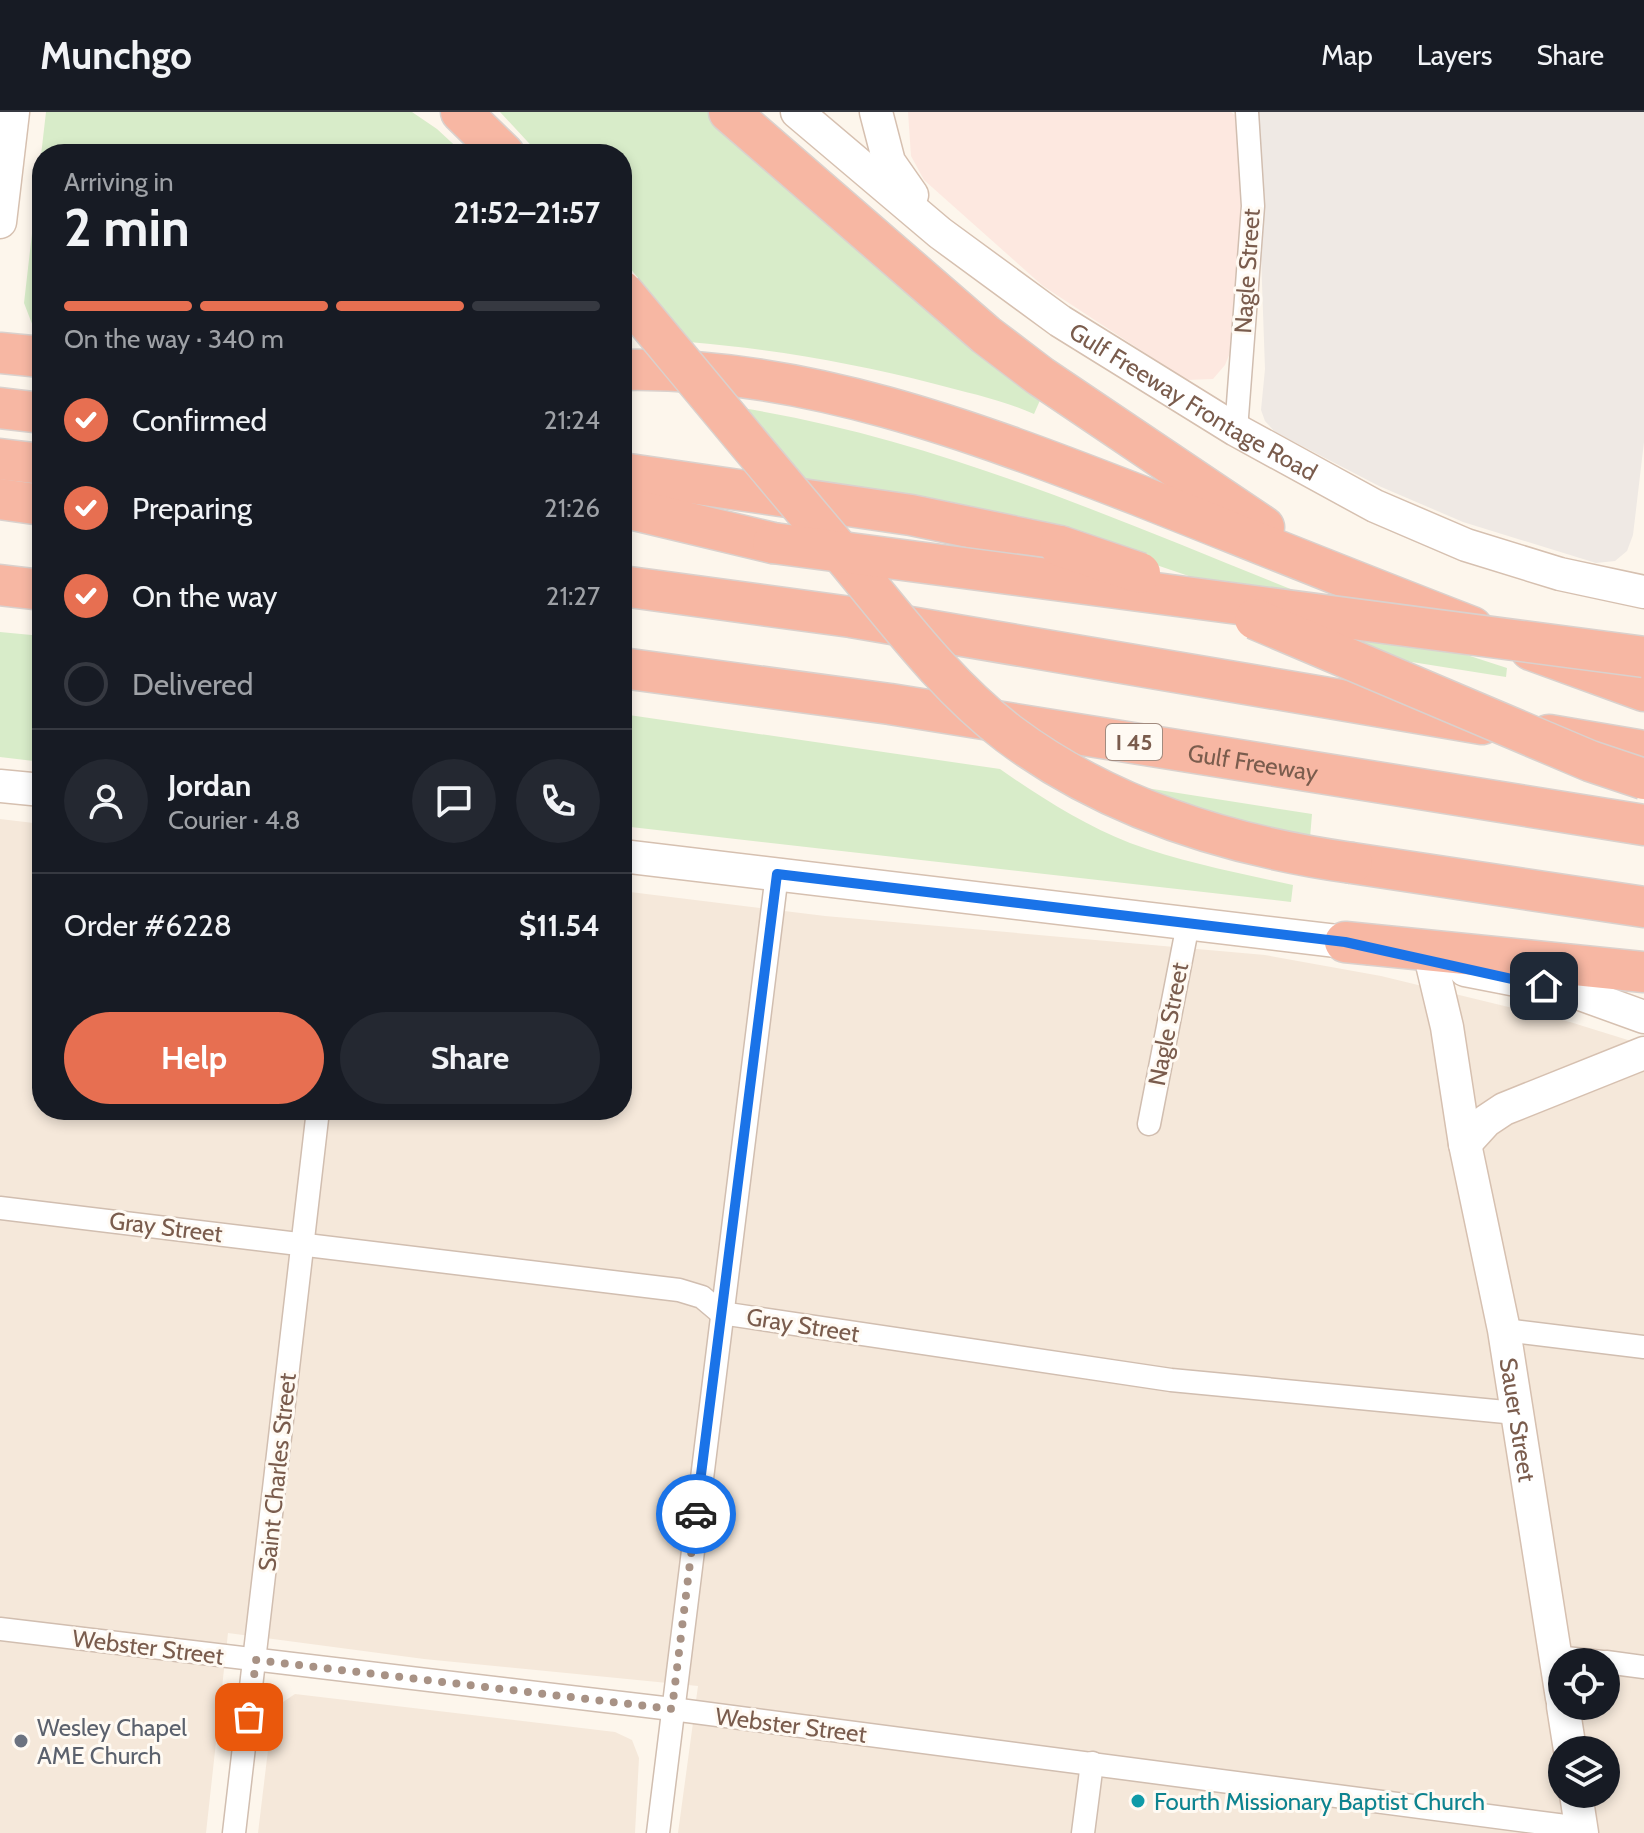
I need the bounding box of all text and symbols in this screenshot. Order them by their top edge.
text: Munchgo [40,32,192,79]
text: Map [1321,38,1373,72]
text: Layers [1417,38,1492,72]
text: Share [1536,38,1604,72]
text: Arriving in [64,166,174,198]
text: 21:52–21:57 [454,194,600,231]
text: 2 min [64,196,190,259]
street label: Nagle Street [1228,208,1266,334]
street label: Gulf Freeway Frontage Road [1064,316,1322,486]
text: On the way · 340 m [64,323,284,355]
icon: check [64,398,108,442]
text: Confirmed [132,402,267,439]
text: 21:24 [544,404,600,436]
icon: check [64,486,108,530]
text: Preparing [132,490,252,527]
text: 21:26 [544,492,600,524]
icon: check [64,574,108,618]
text: On the way [132,578,277,615]
text: 21:27 [546,580,600,612]
text: Delivered [132,666,253,703]
road number: I 45 [1106,724,1162,760]
street label: Gulf Freeway [1186,738,1320,787]
button: person [64,759,148,843]
button: chat [412,759,496,843]
button: phone [516,759,600,843]
text: Jordan [168,767,251,804]
text: Courier · 4.8 [168,804,301,836]
text: Order #6228 [64,907,232,944]
text: $11.54 [519,907,600,944]
pin [1510,952,1578,1020]
street label: Nagle Street [1142,960,1194,1088]
icon: home [1522,964,1566,1008]
button: Help [64,1012,324,1104]
button: Share [340,1012,600,1104]
street label: Gray Street [108,1206,224,1248]
street label: Gray Street [745,1302,861,1348]
street label: Sauer Street [1494,1356,1542,1484]
street label: Saint Charles Street [252,1371,302,1573]
courier [656,1474,736,1554]
icon: car [674,1492,718,1536]
street label: Webster Street [71,1623,225,1671]
map controls [1548,1648,1620,1808]
button: locate [1548,1648,1620,1720]
pin [215,1683,283,1751]
icon: bag [227,1695,271,1739]
street label: Webster Street [714,1701,868,1749]
place label: Wesley Chapel AME Church [37,1713,187,1770]
marker: Wesley Chapel AME Church [12,1732,30,1750]
button: layers [1548,1736,1620,1808]
place label: Fourth Missionary Baptist Church [1154,1787,1485,1816]
marker: Fourth Missionary Baptist Church [1129,1792,1147,1810]

